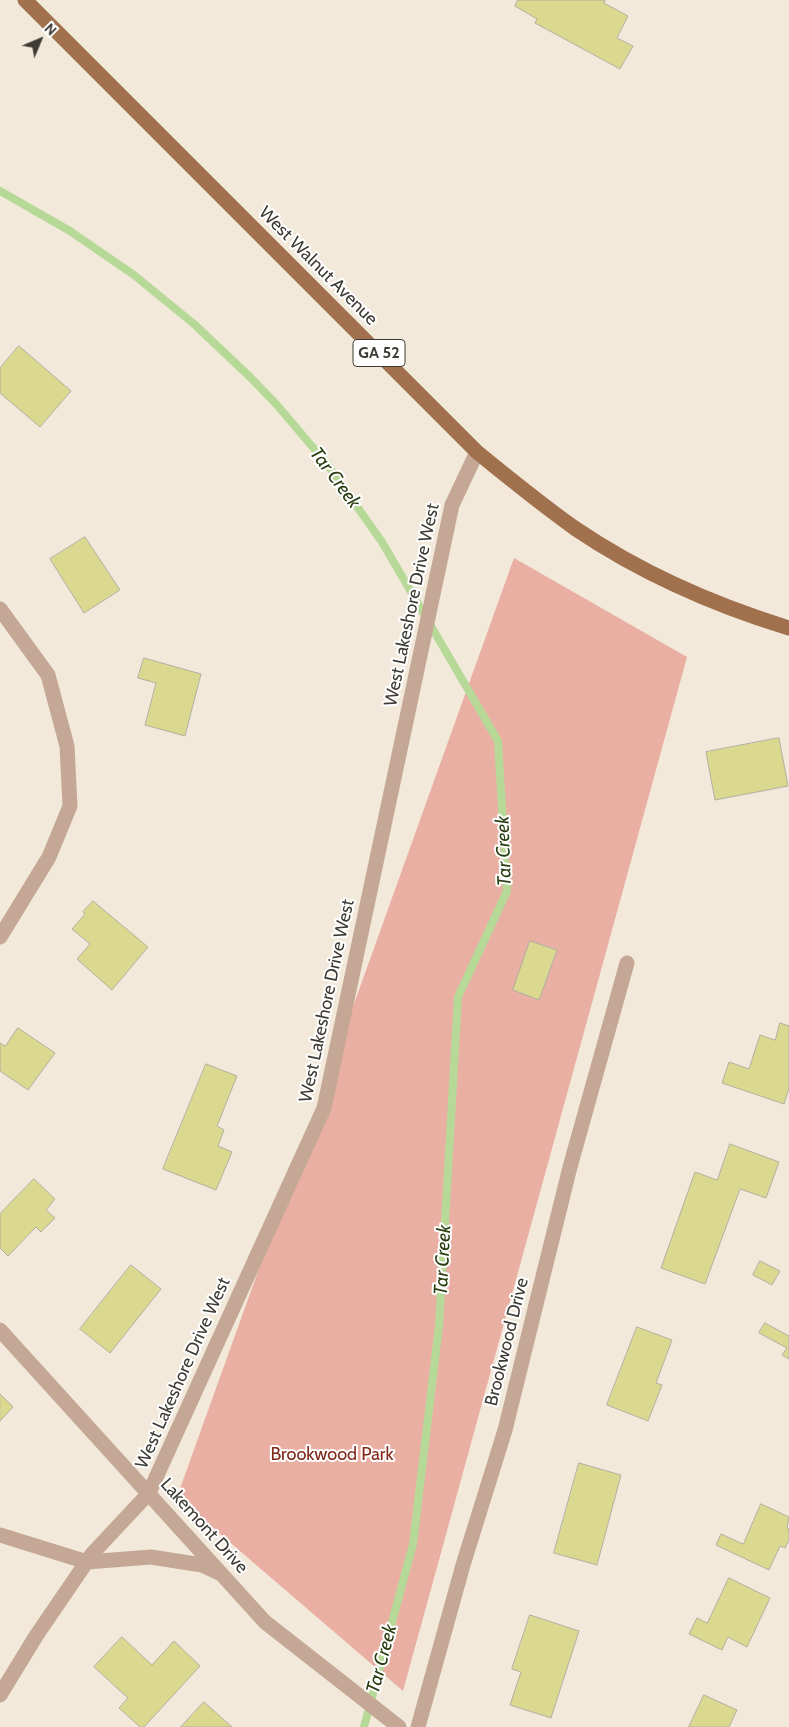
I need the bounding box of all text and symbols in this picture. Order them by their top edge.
north arrow [15,15,65,65]
text: N [41,20,60,39]
street label: West Walnut Avenue [254,202,382,330]
road number: GA 52 [353,339,405,366]
water label: Tar Creek [305,443,365,513]
street label: West Lakeshore Drive West [380,502,444,708]
water label: Tar Creek [491,815,517,887]
street label: West Lakeshore Drive West [295,898,359,1104]
water label: Tar Creek [430,1224,456,1296]
street label: West Lakeshore Drive West [131,1274,235,1472]
street label: Brookwood Drive [481,1276,533,1408]
park label: Brookwood Park [270,1444,394,1466]
street label: Lakemont Drive [156,1474,252,1578]
water label: Tar Creek [362,1622,402,1696]

